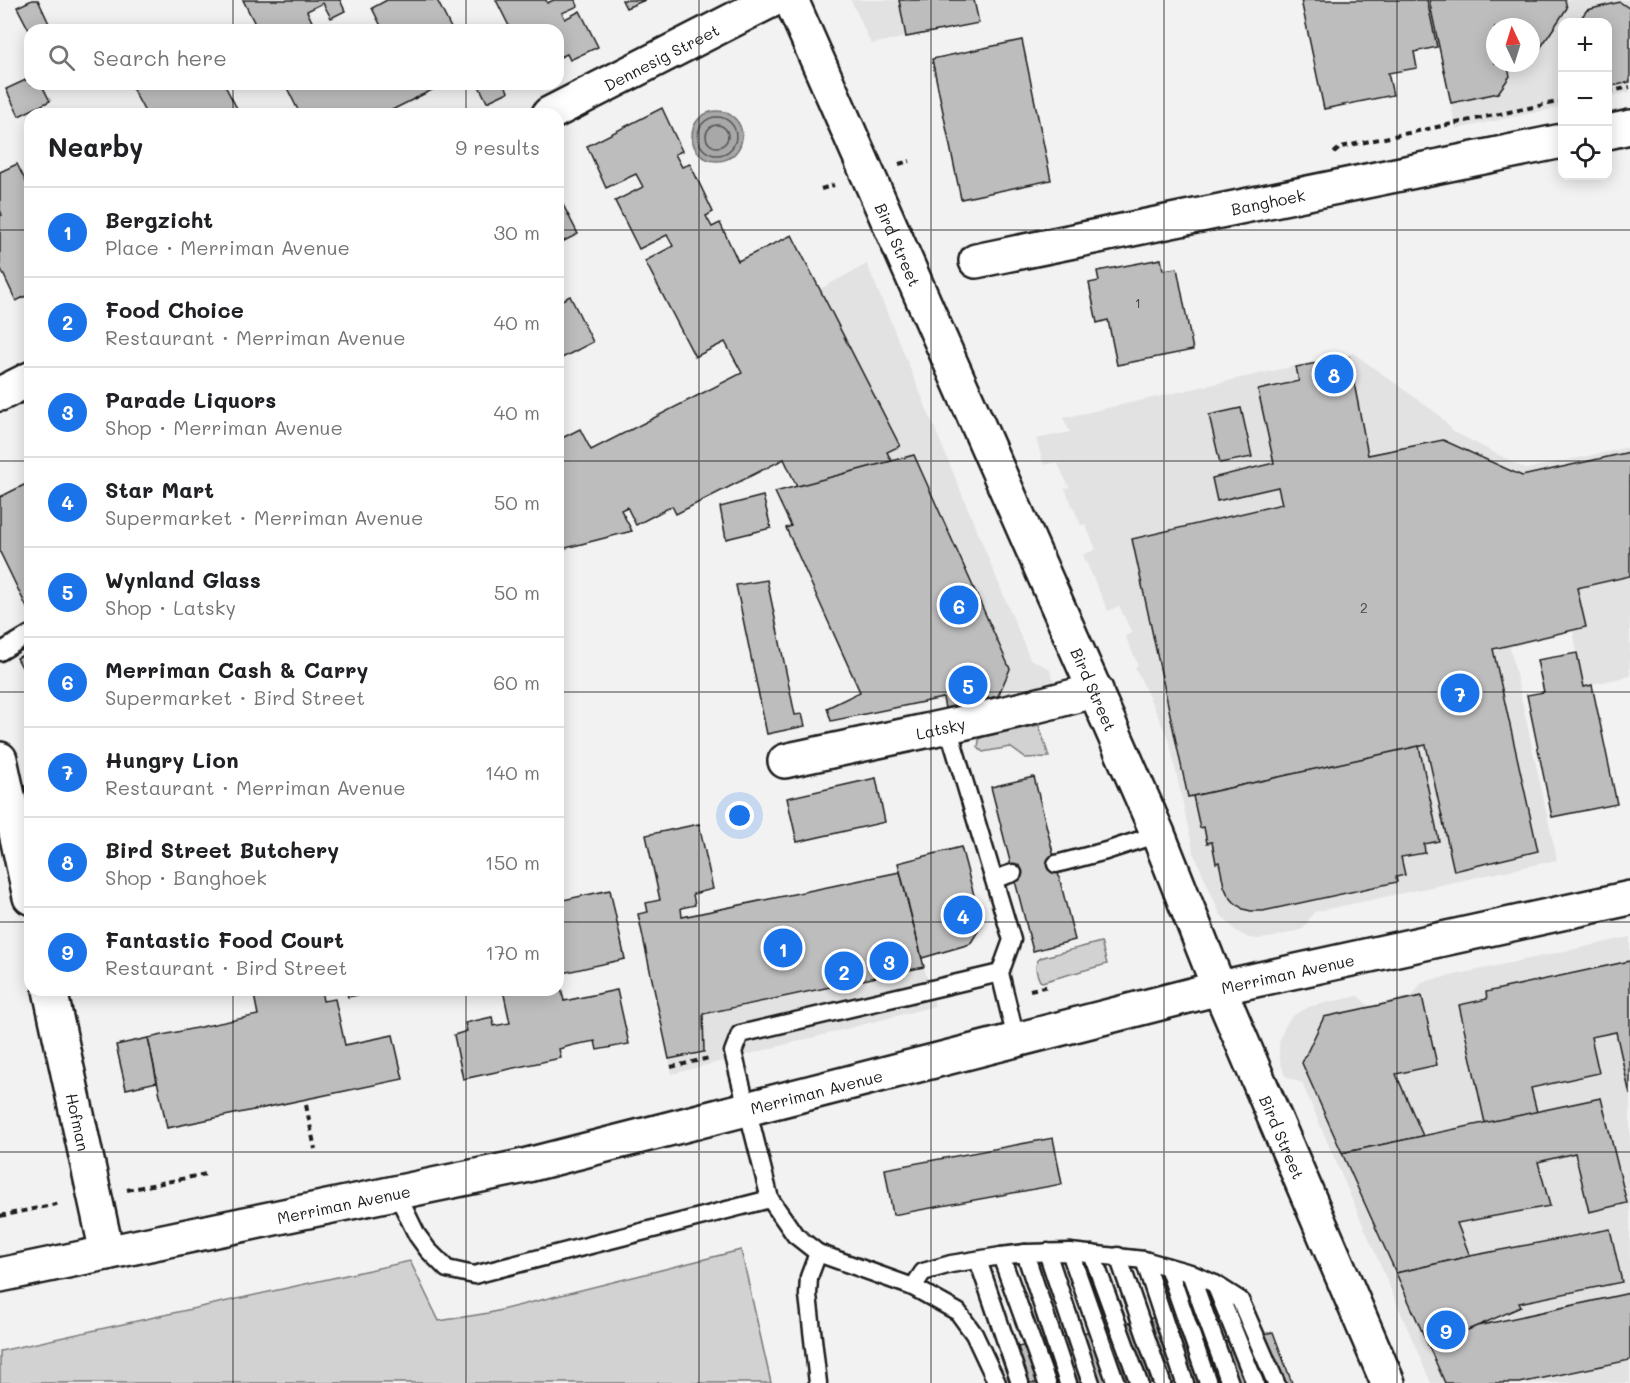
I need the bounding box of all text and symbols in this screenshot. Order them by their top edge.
street label: Dennesig Street [600,18,722,95]
north arrow [1486,18,1540,72]
map controls [1558,18,1612,180]
button: + [1558,18,1612,72]
search box [24,24,564,90]
icon: search [45,41,78,74]
text: Search here [93,43,227,72]
button: − [1558,72,1612,126]
button: locate [1558,126,1612,180]
text: Nearby [48,130,143,164]
text: 9 results [455,134,540,160]
street label: Banghoek [1229,183,1307,219]
street label: Bird Street [871,199,926,289]
text: Bergzicht [105,205,213,234]
text: 1 [63,219,72,245]
text: 30 m [494,219,540,245]
text: Place · Merriman Avenue [105,234,350,260]
house number: 1 [1135,293,1141,312]
text: Food Choice [105,295,244,324]
text: 2 [62,309,73,335]
text: 40 m [494,309,540,335]
text: Restaurant · Merriman Avenue [105,324,406,350]
pin: 8 [1314,352,1354,397]
text: Parade Liquors [105,385,276,414]
text: 3 [62,399,74,425]
text: 40 m [494,399,540,425]
text: Shop · Merriman Avenue [105,414,343,440]
text: Star Mart [105,475,214,504]
text: 4 [61,489,74,515]
text: 50 m [494,489,540,515]
text: Supermarket · Merriman Avenue [105,504,423,530]
text: Wynland Glass [105,565,261,594]
text: 5 [62,579,73,605]
text: 50 m [494,579,540,605]
pin: 6 [940,582,978,628]
text: Shop · Latsky [105,594,236,620]
house number: 2 [1360,598,1368,617]
street label: Bird Street [1067,644,1122,734]
text: Merriman Cash & Carry [105,655,369,684]
pin: 5 [948,662,988,708]
text: 6 [61,669,74,695]
text: 60 m [493,669,540,695]
pin: 7 [1440,670,1480,716]
text: Supermarket · Bird Street [105,684,365,710]
street label: Latsky [914,712,967,743]
text: Hungry Lion [105,745,239,774]
text: 7 [62,759,73,785]
text: 140 m [485,759,540,785]
text: Restaurant · Merriman Avenue [105,774,406,800]
your location [725,801,754,830]
text: Bird Street Butchery [105,835,339,864]
text: 8 [61,849,74,875]
text: 150 m [485,849,540,875]
text: Shop · Banghoek [105,864,267,890]
pin: 4 [944,892,982,938]
text: Fantastic Food Court [105,925,344,954]
pin: 1 [764,926,802,970]
pin: 3 [870,938,908,984]
text: 9 [61,939,74,965]
text: 170 m [485,939,540,965]
pin: 2 [824,948,864,994]
street label: Merriman Avenue [1219,948,1356,998]
text: Restaurant · Bird Street [105,954,347,980]
street label: Merriman Avenue [748,1064,885,1118]
street label: Hofman [62,1091,95,1153]
street label: Bird Street [1256,1092,1310,1182]
street label: Merriman Avenue [275,1180,412,1228]
pin: 9 [1426,1308,1466,1352]

